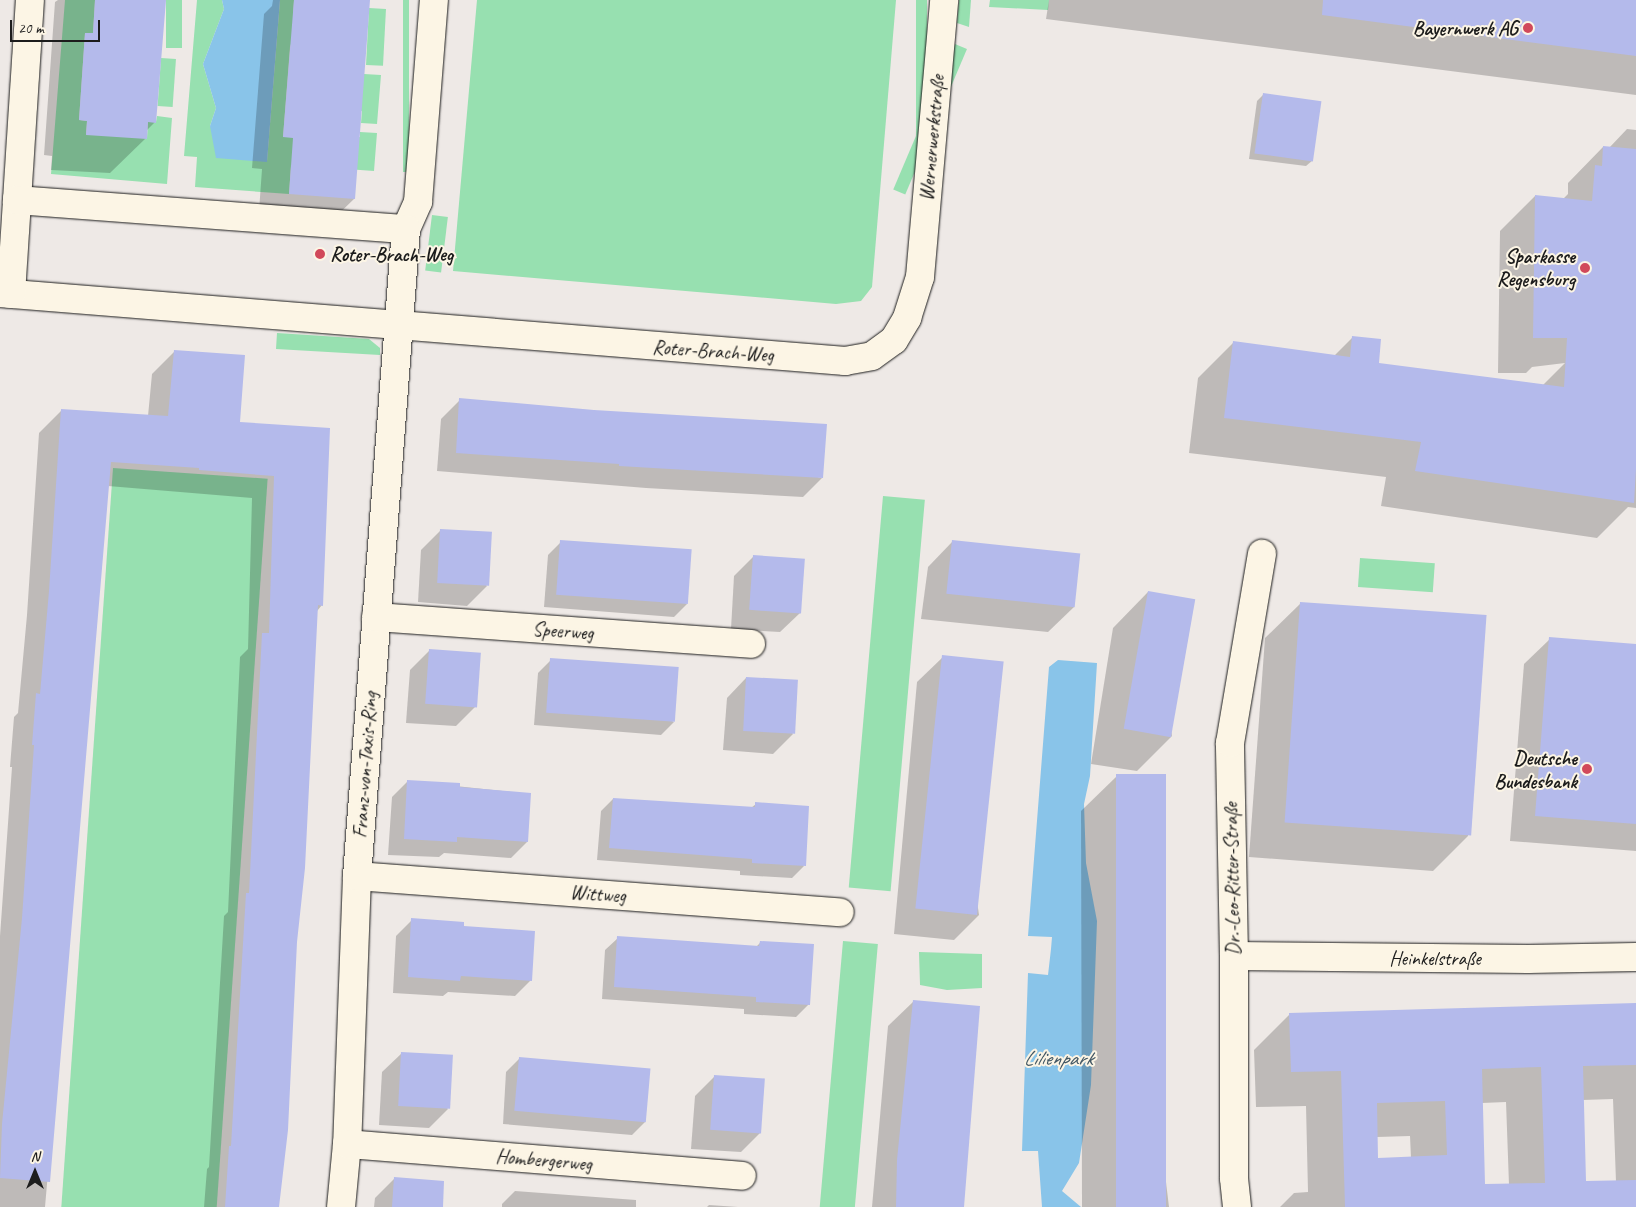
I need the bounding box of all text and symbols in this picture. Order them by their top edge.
scale bar [12,10,102,42]
place label: Bayernwerk AG [1413,16,1518,40]
text: 20 m [18,19,44,38]
marker: Bayernwerk AG [1522,22,1534,34]
street label: Wernerwerkstraße [915,74,949,202]
place label: Roter-Brach-Weg [330,242,453,266]
place label: Sparkasse Regensburg [1497,244,1575,291]
marker: Roter-Brach-Weg [314,248,326,260]
marker: Sparkasse Regensburg [1579,262,1591,274]
street label: Roter-Brach-Weg [652,335,774,367]
street label: Speerweg [532,617,594,645]
street label: Franz-von-Taxis-Ring [348,691,382,839]
place label: Deutsche Bundesbank [1494,746,1577,793]
marker: Deutsche Bundesbank [1581,763,1593,775]
street label: Dr.-Leo-Ritter-Straße [1219,802,1245,956]
street label: Wittweg [569,880,627,908]
street label: Heinkelstraße [1389,946,1481,970]
water label: Lilienpark [1023,1045,1093,1071]
street label: Hombergerweg [495,1144,593,1176]
north arrow [10,1147,60,1197]
text: N [31,1148,39,1165]

